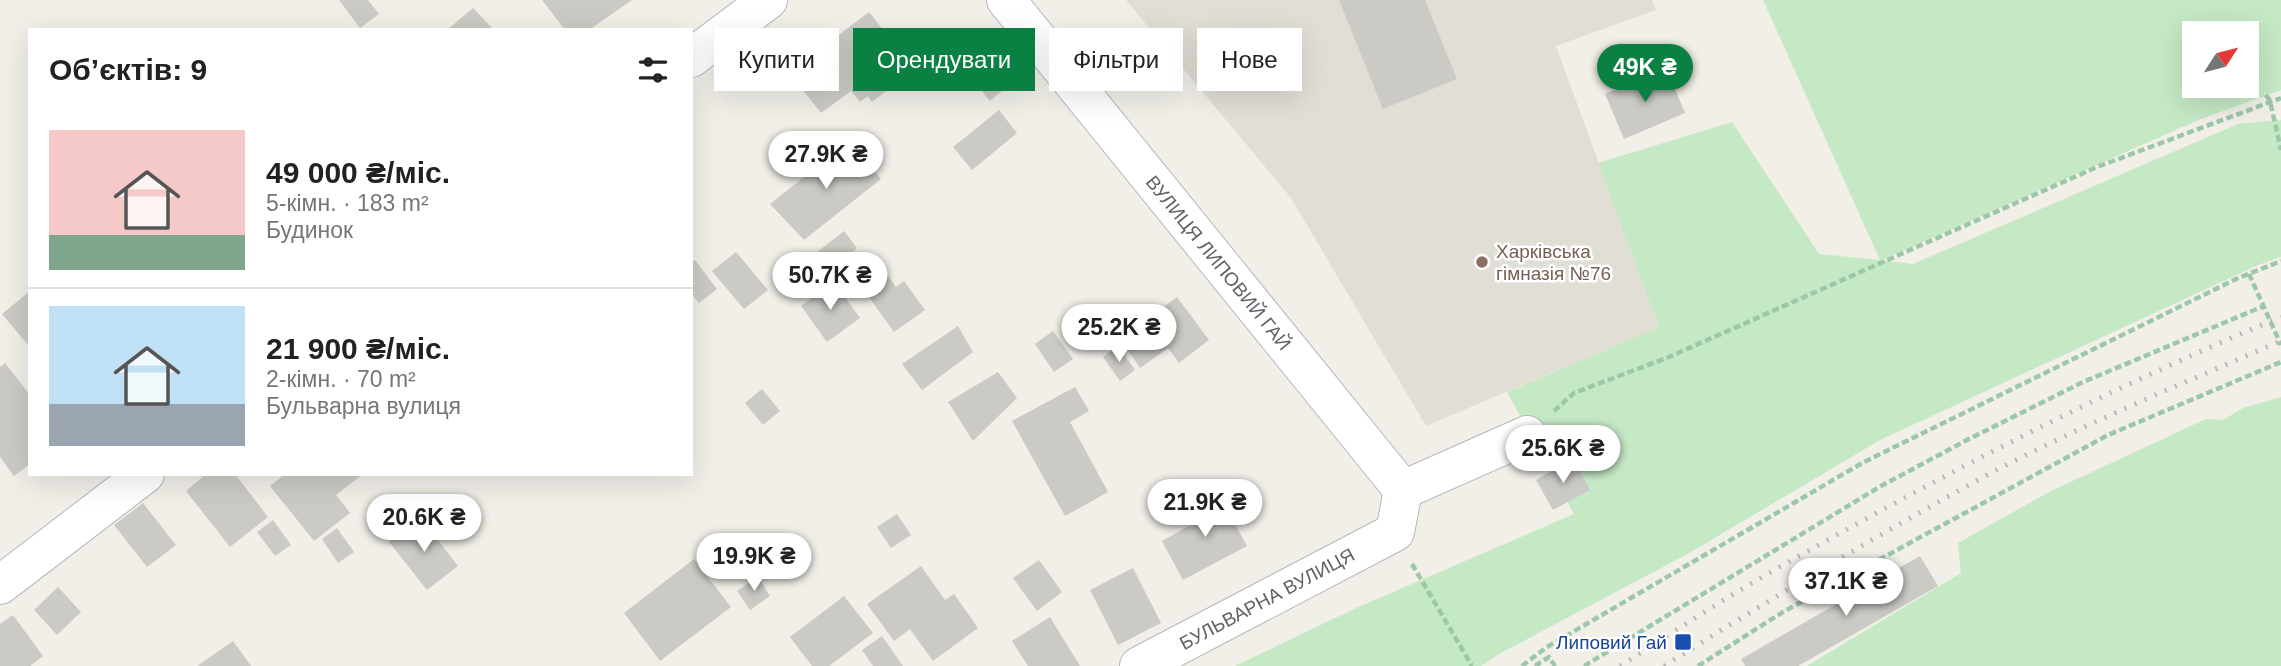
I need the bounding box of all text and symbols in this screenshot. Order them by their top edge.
north arrow [2182,21,2259,98]
map controls [2182,21,2259,98]
chip: Купити [714,28,839,91]
chip: Орендувати [853,28,1035,91]
chip: Фільтри [1049,28,1183,91]
chip: Нове [1197,28,1302,91]
pin: 49K ₴ [1596,44,1694,104]
icon: filters [634,51,672,89]
text: Об’єктів: 9 [49,53,207,86]
text: 49K ₴ [1613,54,1677,80]
pin: 27.9K ₴ [761,132,891,191]
text: 27.9K ₴ [784,141,868,167]
text: 49 000 ₴/міс. [266,156,450,189]
icon: home [105,158,189,242]
street label: ВУЛИЦЯ ЛИПОВИЙ ГАЙ [1142,171,1296,354]
text: 5-кімн. · 183 m² [266,190,429,216]
text: Будинок [266,217,353,243]
place label: Харківська гімназія №76 [1496,241,1611,284]
pin: 50.7K ₴ [765,252,895,312]
marker: Харківська гімназія №76 [1474,254,1490,270]
text: 50.7K ₴ [788,262,872,288]
pin: 25.2K ₴ [1054,304,1184,364]
text: 25.2K ₴ [1077,314,1161,340]
text: 21 900 ₴/міс. [266,332,450,365]
icon: home [105,334,189,418]
text: 2-кімн. · 70 m² [266,366,416,392]
text: Бульварна вулиця [266,393,461,419]
pin: 25.6K ₴ [1498,426,1628,485]
text: 25.6K ₴ [1521,435,1605,461]
pin: 21.9K ₴ [1140,480,1270,539]
text: 21.9K ₴ [1163,489,1247,515]
pin: 20.6K ₴ [359,494,489,554]
text: 20.6K ₴ [382,504,466,530]
pin: 19.9K ₴ [689,534,819,593]
text: 19.9K ₴ [712,543,796,569]
street label: БУЛЬВАРНА ВУЛИЦЯ [1176,544,1358,654]
pin: 37.1K ₴ [1781,558,1911,618]
text: 37.1K ₴ [1804,568,1888,594]
place label: Липовий Гай [1556,632,1667,653]
marker: Липовий Гай [1673,632,1693,652]

